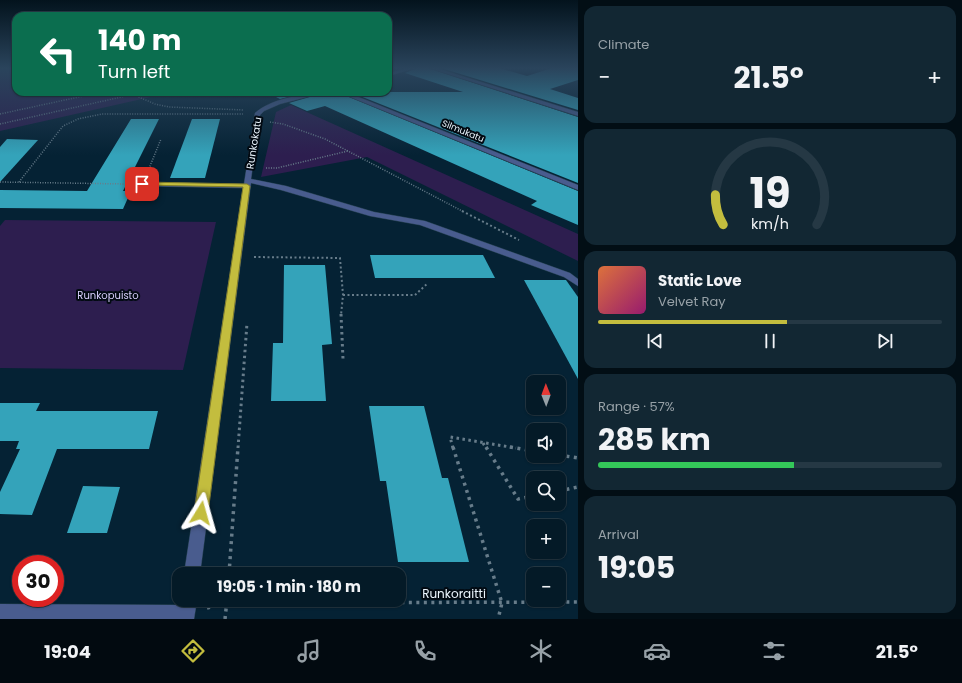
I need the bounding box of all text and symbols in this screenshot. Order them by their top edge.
text: 140 m [98,21,181,60]
icon: left [32,28,84,80]
text: Climate [598,35,649,54]
text: 21.5° [733,56,804,99]
text: Turn left [98,59,170,84]
text: − [598,62,610,93]
text: + [927,62,942,93]
street label: Runkokatu [242,116,266,170]
street label: Silmukatu [440,117,486,145]
text: 19 [749,164,791,223]
pin [125,167,159,201]
icon: arrive [131,173,153,195]
text: km/h [751,213,789,233]
text: Static Love [658,270,742,291]
park label: Runkopuisto [77,288,139,303]
text: Velvet Ray [658,292,726,311]
icon: previous [644,330,666,352]
icon: pause [759,330,781,352]
icon: next [874,330,896,352]
north arrow [526,375,566,415]
map controls [526,375,566,607]
text: Range · 57% [598,397,675,416]
text: 285 km [598,418,711,461]
button: sound [526,423,566,463]
button: search [526,471,566,511]
position arrow [180,492,222,534]
button: + [526,519,566,559]
text: Arrival [598,525,639,544]
text: 19:05 [598,546,675,589]
speed limit sign: 30 [12,555,64,607]
button: − [526,567,566,607]
text: 19:05 · 1 min · 180 m [217,576,361,597]
street label: Runkoraitti [422,585,486,602]
icon: directions [179,637,207,665]
icon: music [295,637,323,665]
icon: phone [411,637,439,665]
icon: climate [527,637,555,665]
icon: car [643,637,671,665]
icon: filters [760,637,788,665]
text: 19:04 [44,639,91,664]
text: 21.5° [876,639,918,664]

